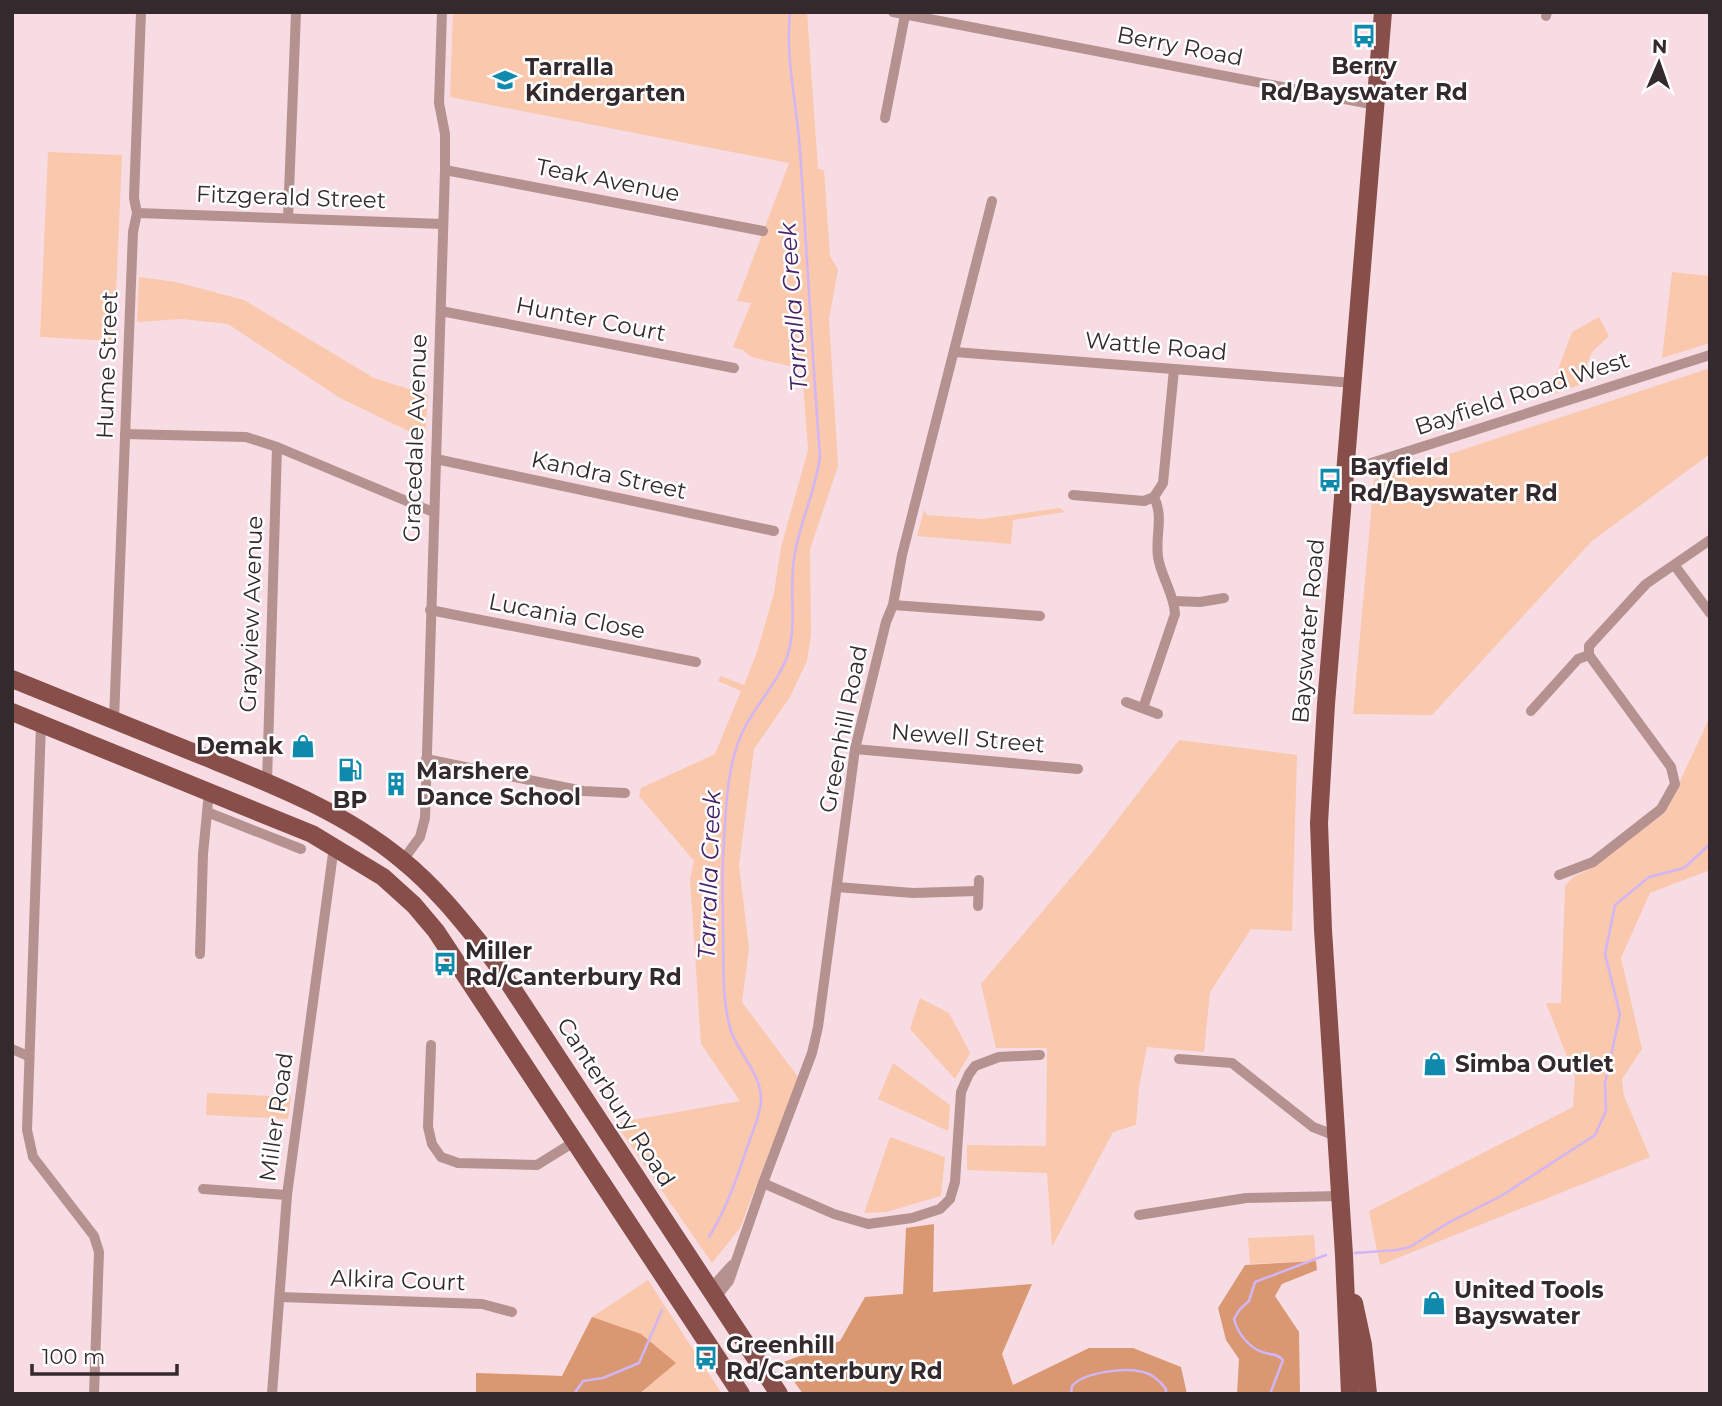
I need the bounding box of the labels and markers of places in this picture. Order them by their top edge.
bus stop icon: Berry Rd/Bayswater Rd [1350,22,1378,50]
place label: Berry Rd/Bayswater Rd [1260,52,1468,106]
place label: Tarralla Kindergarten [525,53,686,107]
school or university icon: Tarralla Kindergarten [491,66,519,94]
place label: Bayfield Rd/Bayswater Rd [1350,453,1558,507]
bus stop icon: Bayfield Rd/Bayswater Rd [1316,466,1344,494]
place label: Demak [196,732,284,760]
shop icon: Demak [289,732,317,760]
fuel station icon: BP [336,756,364,784]
place label: Marshere Dance School [416,757,581,811]
building icon: Marshere Dance School [382,770,410,798]
place label: BP [333,786,367,814]
place label: Miller Rd/Canterbury Rd [465,937,682,991]
bus stop icon: Miller Rd/Canterbury Rd [431,950,459,978]
shop icon: Simba Outlet [1421,1050,1449,1078]
place label: Simba Outlet [1455,1050,1614,1078]
place label: United Tools Bayswater [1454,1276,1604,1330]
shop icon: United Tools Bayswater [1420,1289,1448,1317]
place label: Greenhill Rd/Canterbury Rd [726,1331,943,1385]
bus stop icon: Greenhill Rd/Canterbury Rd [692,1344,720,1372]

